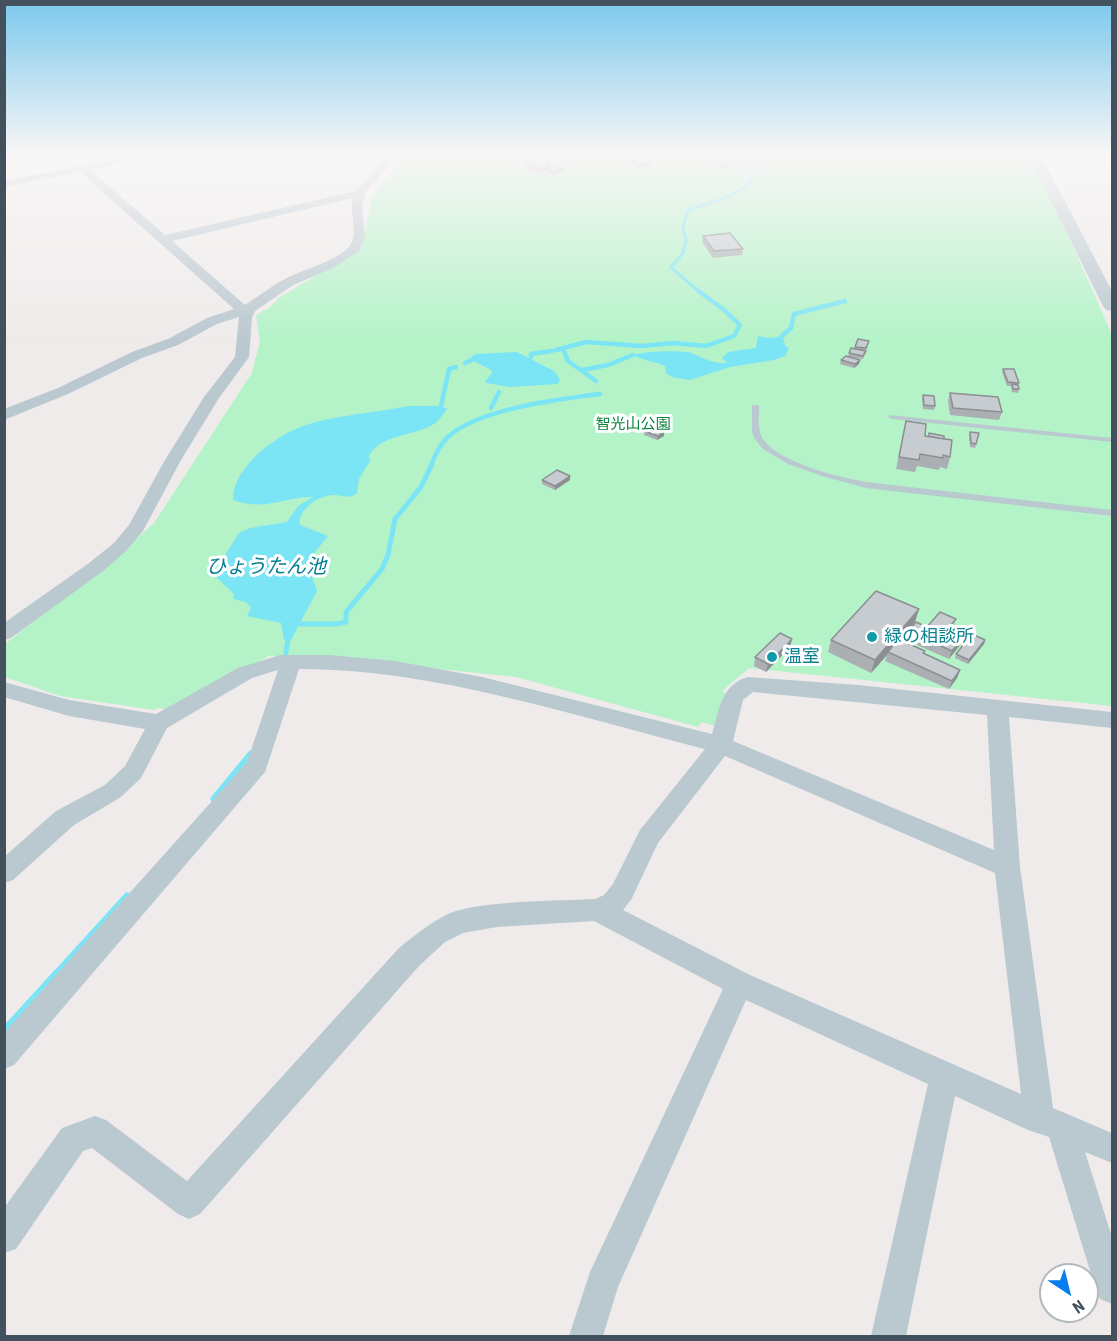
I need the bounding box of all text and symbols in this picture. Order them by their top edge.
park label: 智光山公園 [596,416,670,434]
water label: ひょうたん池 [206,556,326,580]
place label: 緑の相談所 [884,626,974,648]
marker: 緑の相談所 [865,630,879,644]
place label: 温室 [784,646,820,668]
marker: 温室 [765,650,779,664]
north arrow [1039,1263,1099,1323]
text: N [1069,1296,1088,1317]

